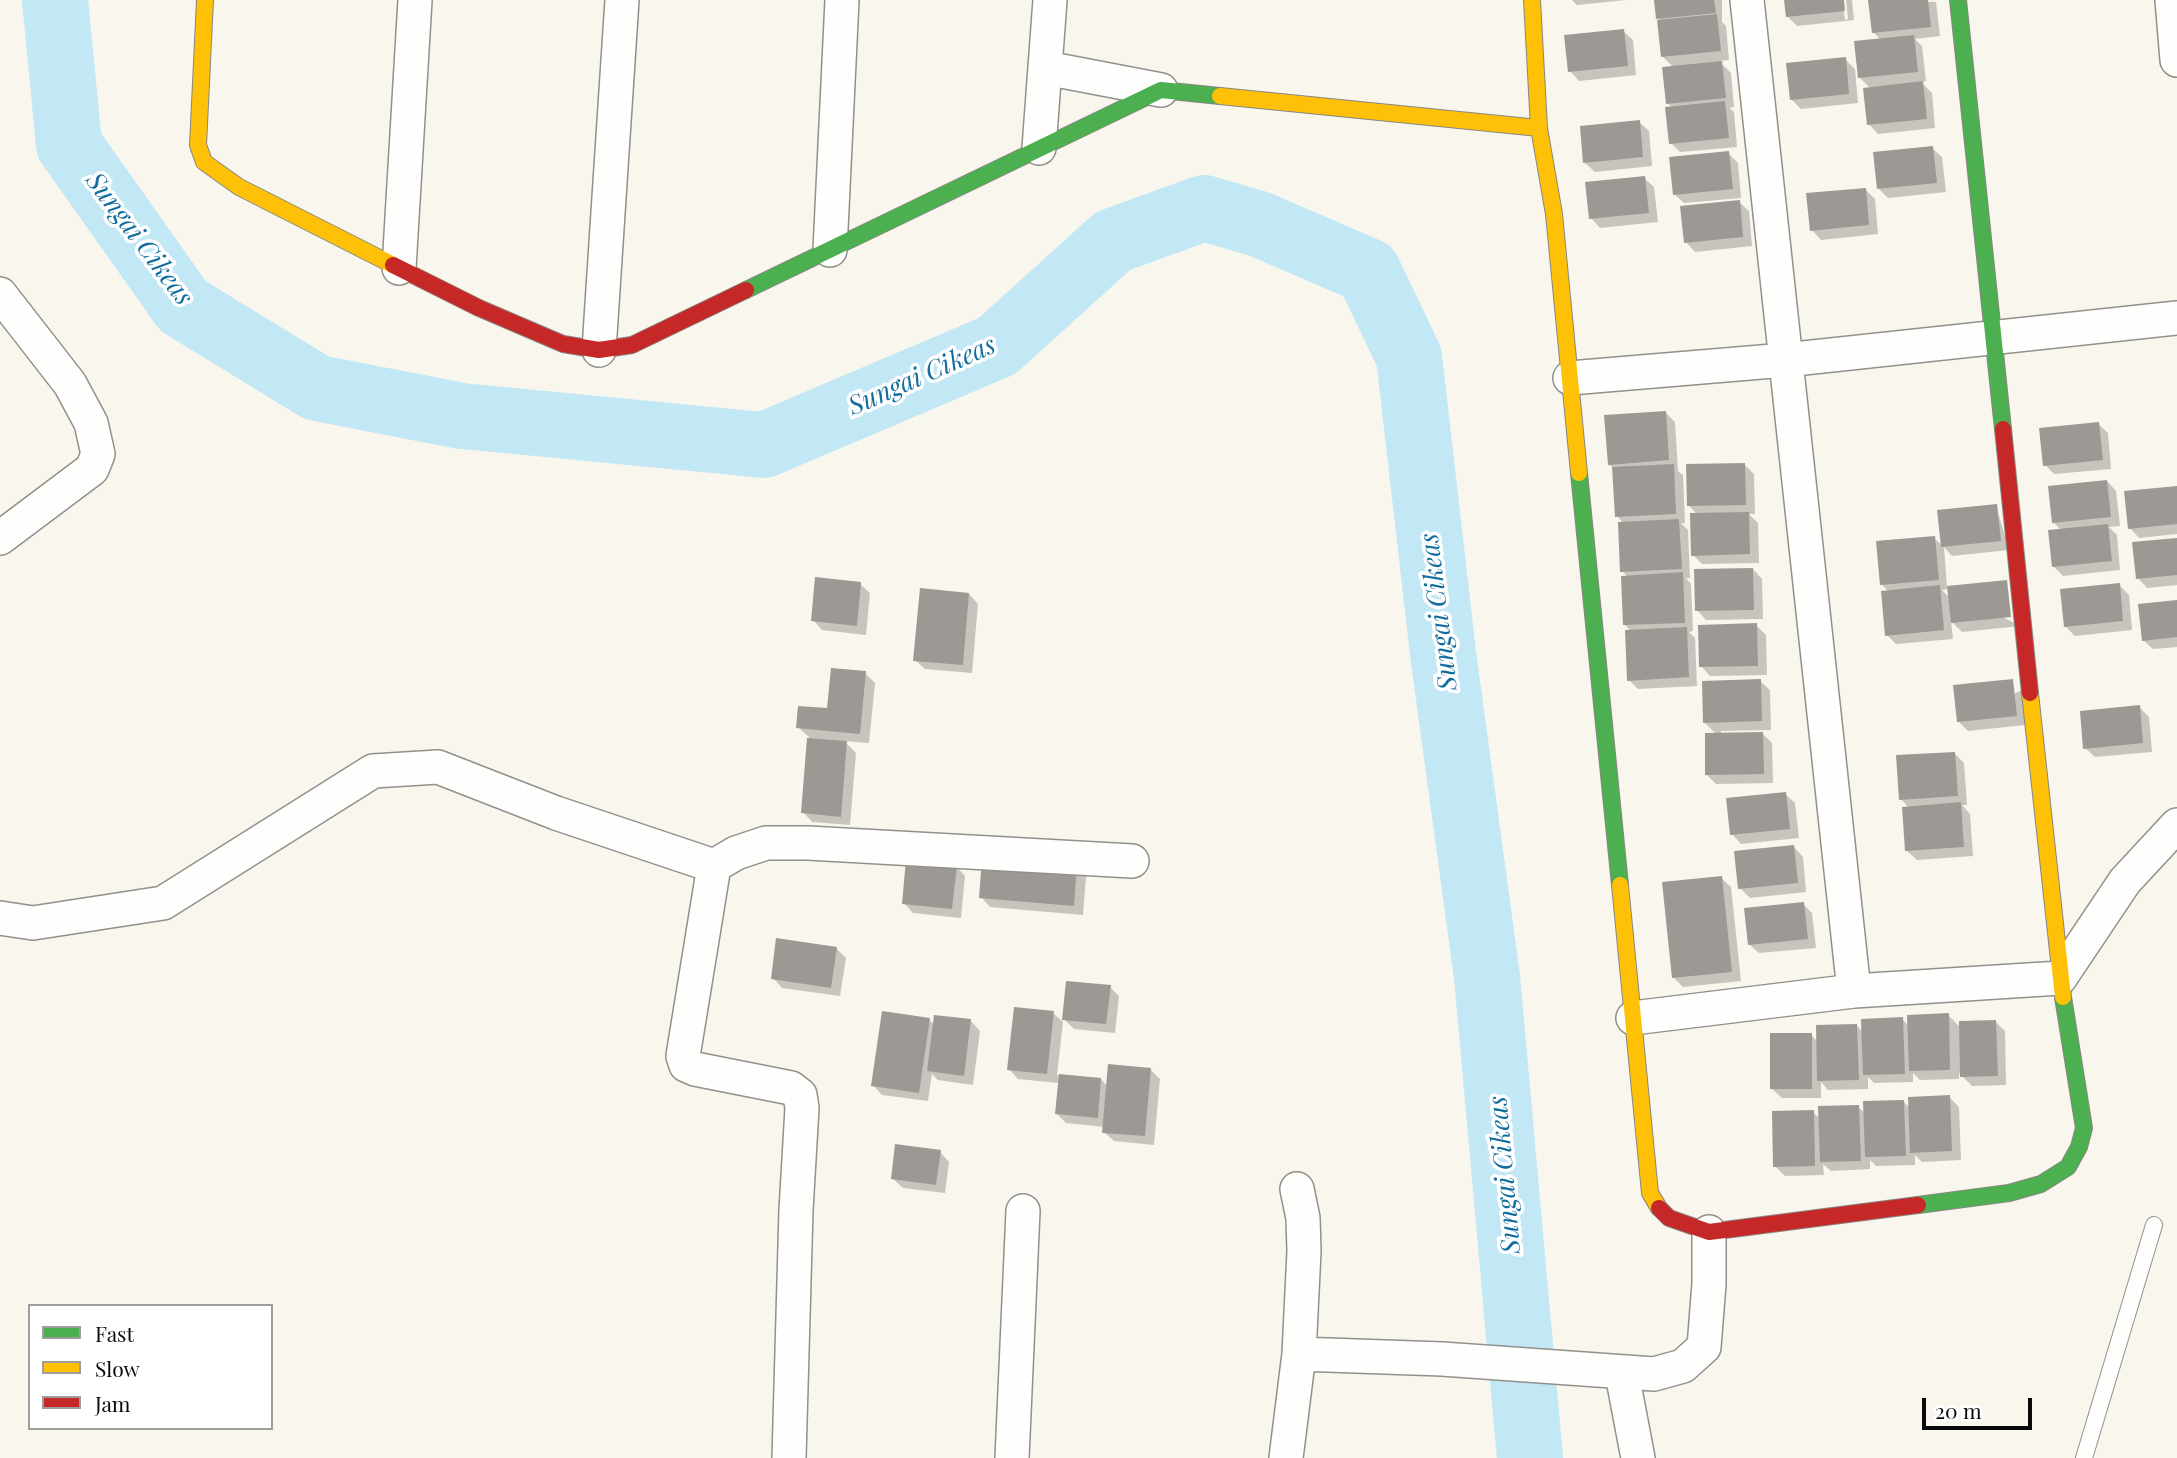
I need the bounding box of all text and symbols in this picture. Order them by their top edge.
water label: Sungai Cikeas [79,166,199,312]
water label: Sungai Cikeas [843,330,1001,422]
water label: Sungai Cikeas [1414,532,1464,692]
water label: Sungai Cikeas [1483,1095,1527,1255]
legend [28,1304,273,1430]
text: Fast [95,1319,134,1347]
text: Slow [95,1354,140,1382]
scale bar [1925,1384,2035,1428]
text: Jam [95,1389,131,1417]
text: 20 m [1935,1396,1982,1424]

